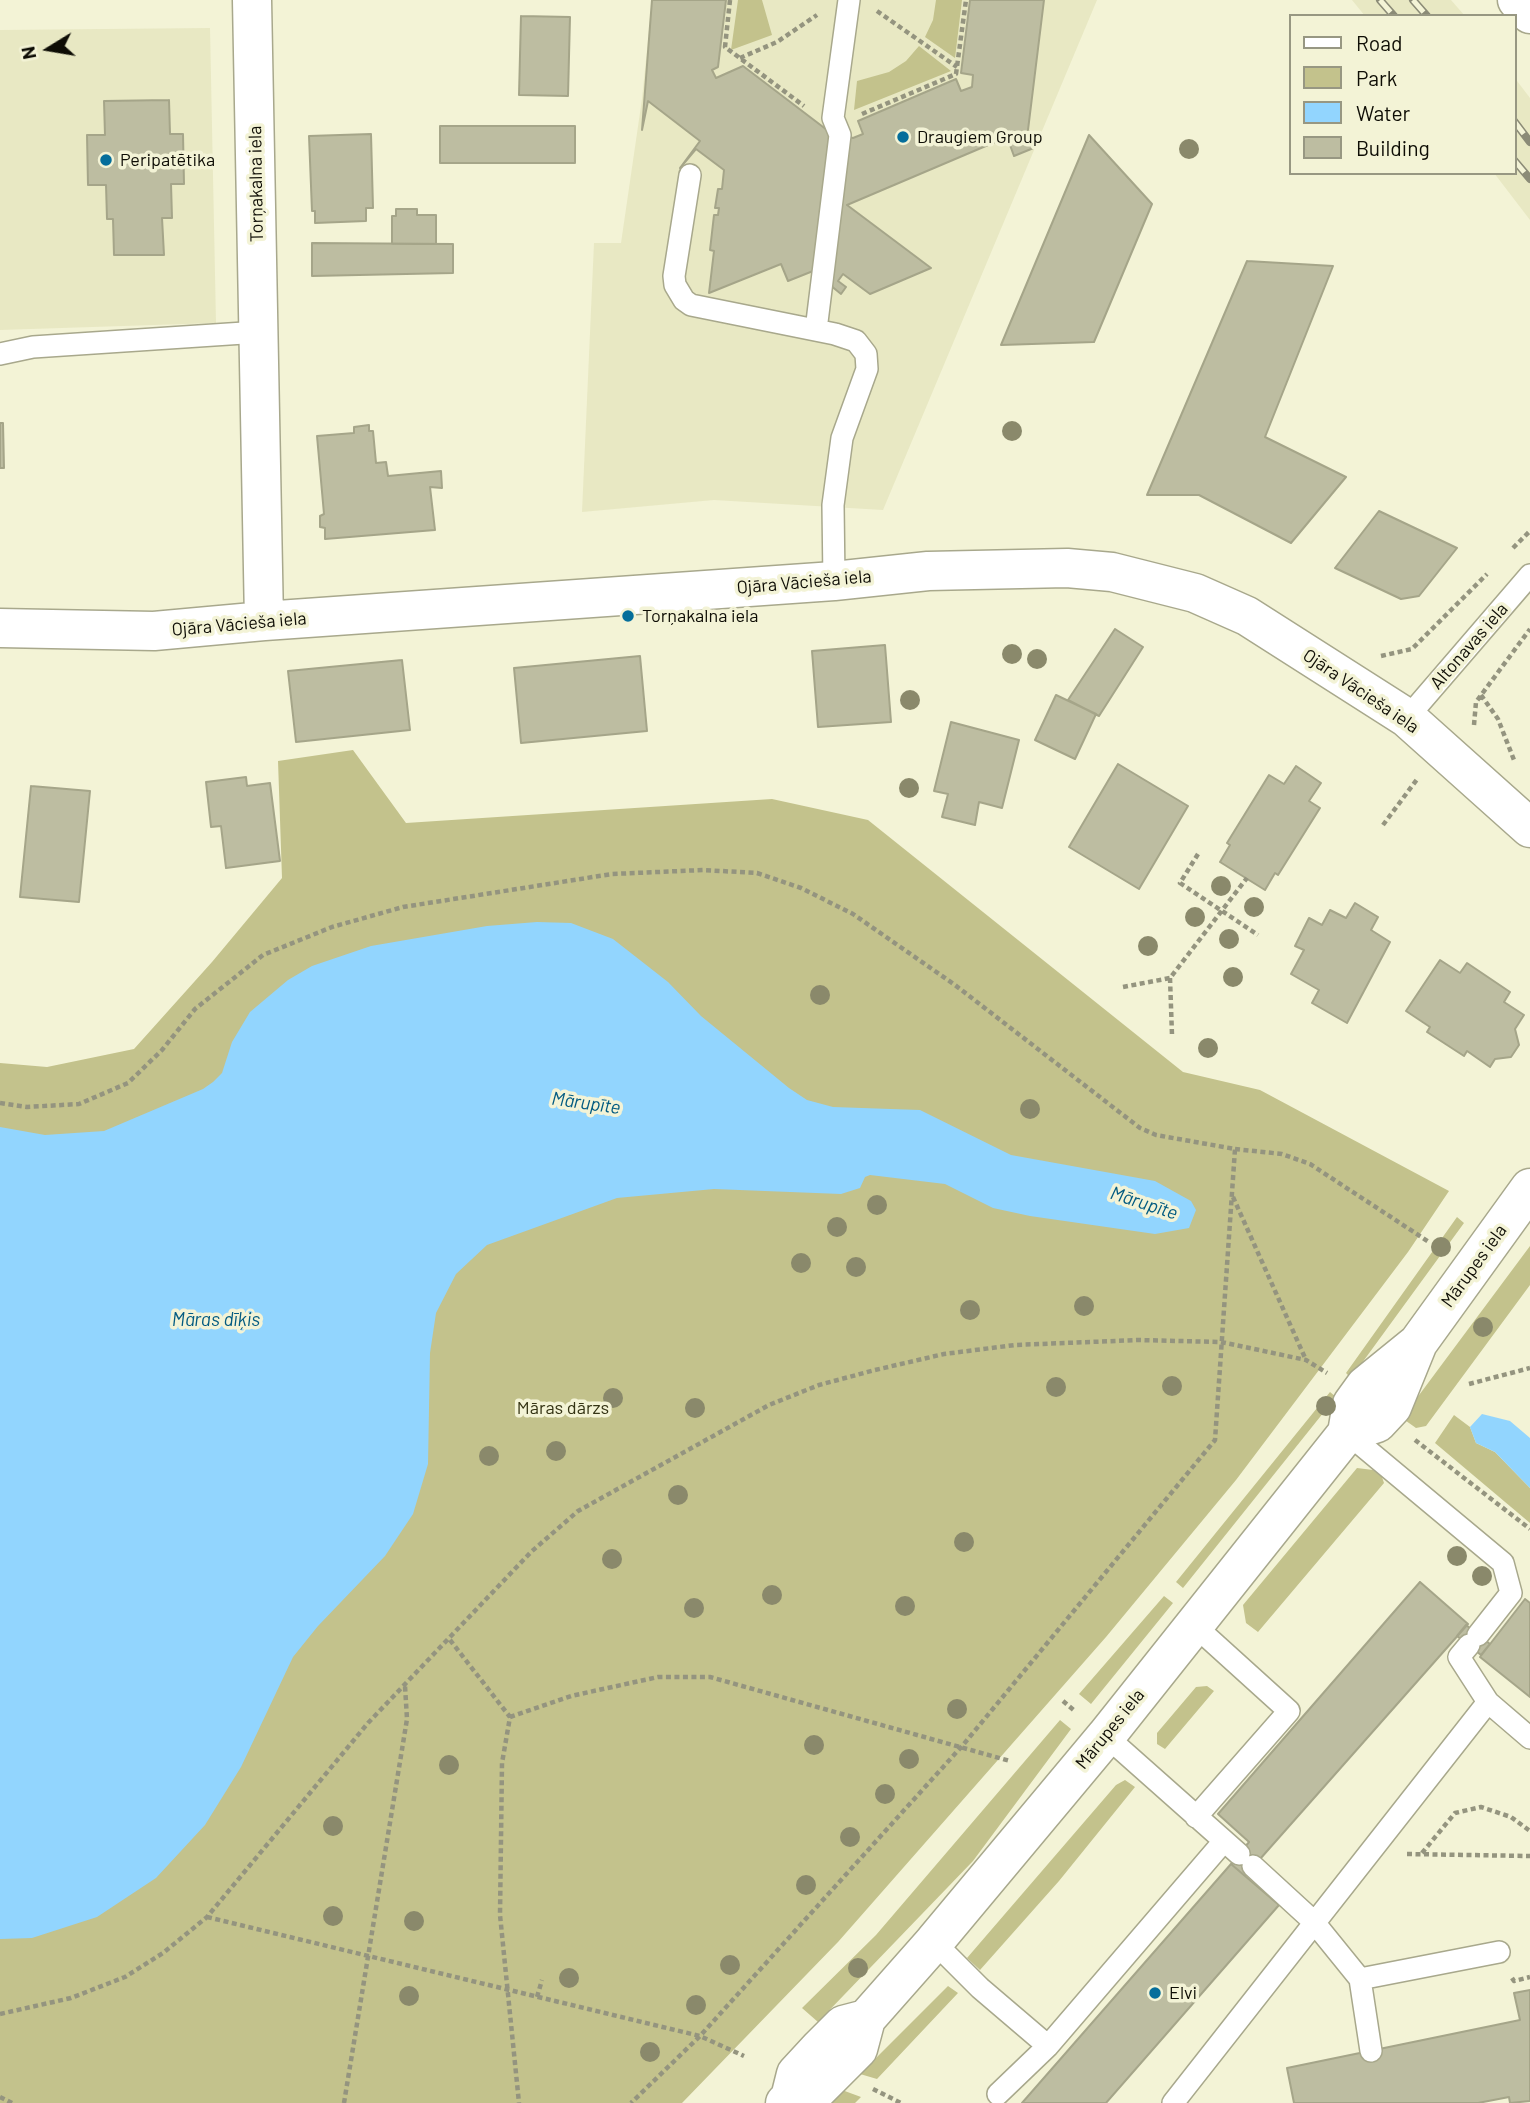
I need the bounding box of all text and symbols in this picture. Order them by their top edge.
north arrow [14,14,84,84]
legend [1288,14,1516,175]
text: Road [1356,30,1402,55]
text: N [15,45,40,62]
text: Park [1356,65,1397,90]
text: Water [1356,100,1410,125]
street label: Torņakalna iela [244,126,268,242]
place label: Draugiem Group [917,126,1043,148]
marker: Draugiem Group [895,129,911,145]
text: Building [1356,135,1430,160]
place label: Peripatētika [120,149,215,171]
marker: Peripatētika [98,152,114,168]
street label: Ojāra Vācieša iela [736,565,872,599]
street label: Altonavas iela [1426,598,1512,694]
place label: Torņakalna iela [642,605,758,627]
street label: Ojāra Vācieša iela [171,607,307,641]
marker: Torņakalna iela [620,608,636,624]
street label: Ojāra Vācieša iela [1299,644,1423,738]
water label: Mārupīte [550,1087,622,1119]
water label: Mārupīte [1107,1181,1181,1225]
street label: Mārupes iela [1437,1220,1511,1312]
water label: Māras dīķis [172,1309,260,1331]
park label: Māras dārzs [517,1397,609,1419]
street label: Mārupes iela [1071,1684,1149,1774]
place label: Elvi [1169,1982,1197,2004]
marker: Elvi [1147,1985,1163,2001]

